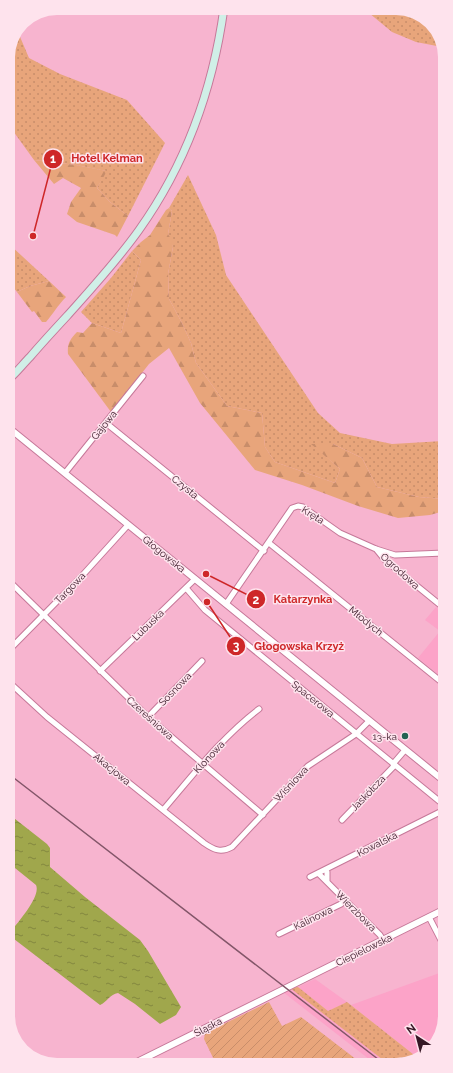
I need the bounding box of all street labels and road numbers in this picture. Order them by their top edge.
street label: Gajowa [89,408,119,442]
street label: Czysta [170,473,200,501]
street label: Kręta [300,504,326,526]
street label: Głogowska [141,534,187,574]
street label: Ogrodowa [378,551,422,591]
street label: Targowa [52,570,88,606]
street label: Młodych [347,604,385,638]
street label: Lubuska [130,607,166,643]
street label: Sosnowa [156,670,194,708]
street label: Spacerowa [289,678,337,720]
street label: Czereśniowa [124,694,176,742]
street label: Klonowa [191,739,227,775]
street label: Akacjowa [91,751,133,787]
street label: Wiśniowa [272,764,310,804]
street label: Jaskółcza [348,773,388,813]
street label: Kowalska [355,829,399,859]
street label: Wierzbowa [334,889,378,933]
street label: Kalinowa [292,904,334,932]
street label: Ciepielowska [334,932,394,968]
street label: Śląska [192,1015,224,1039]

